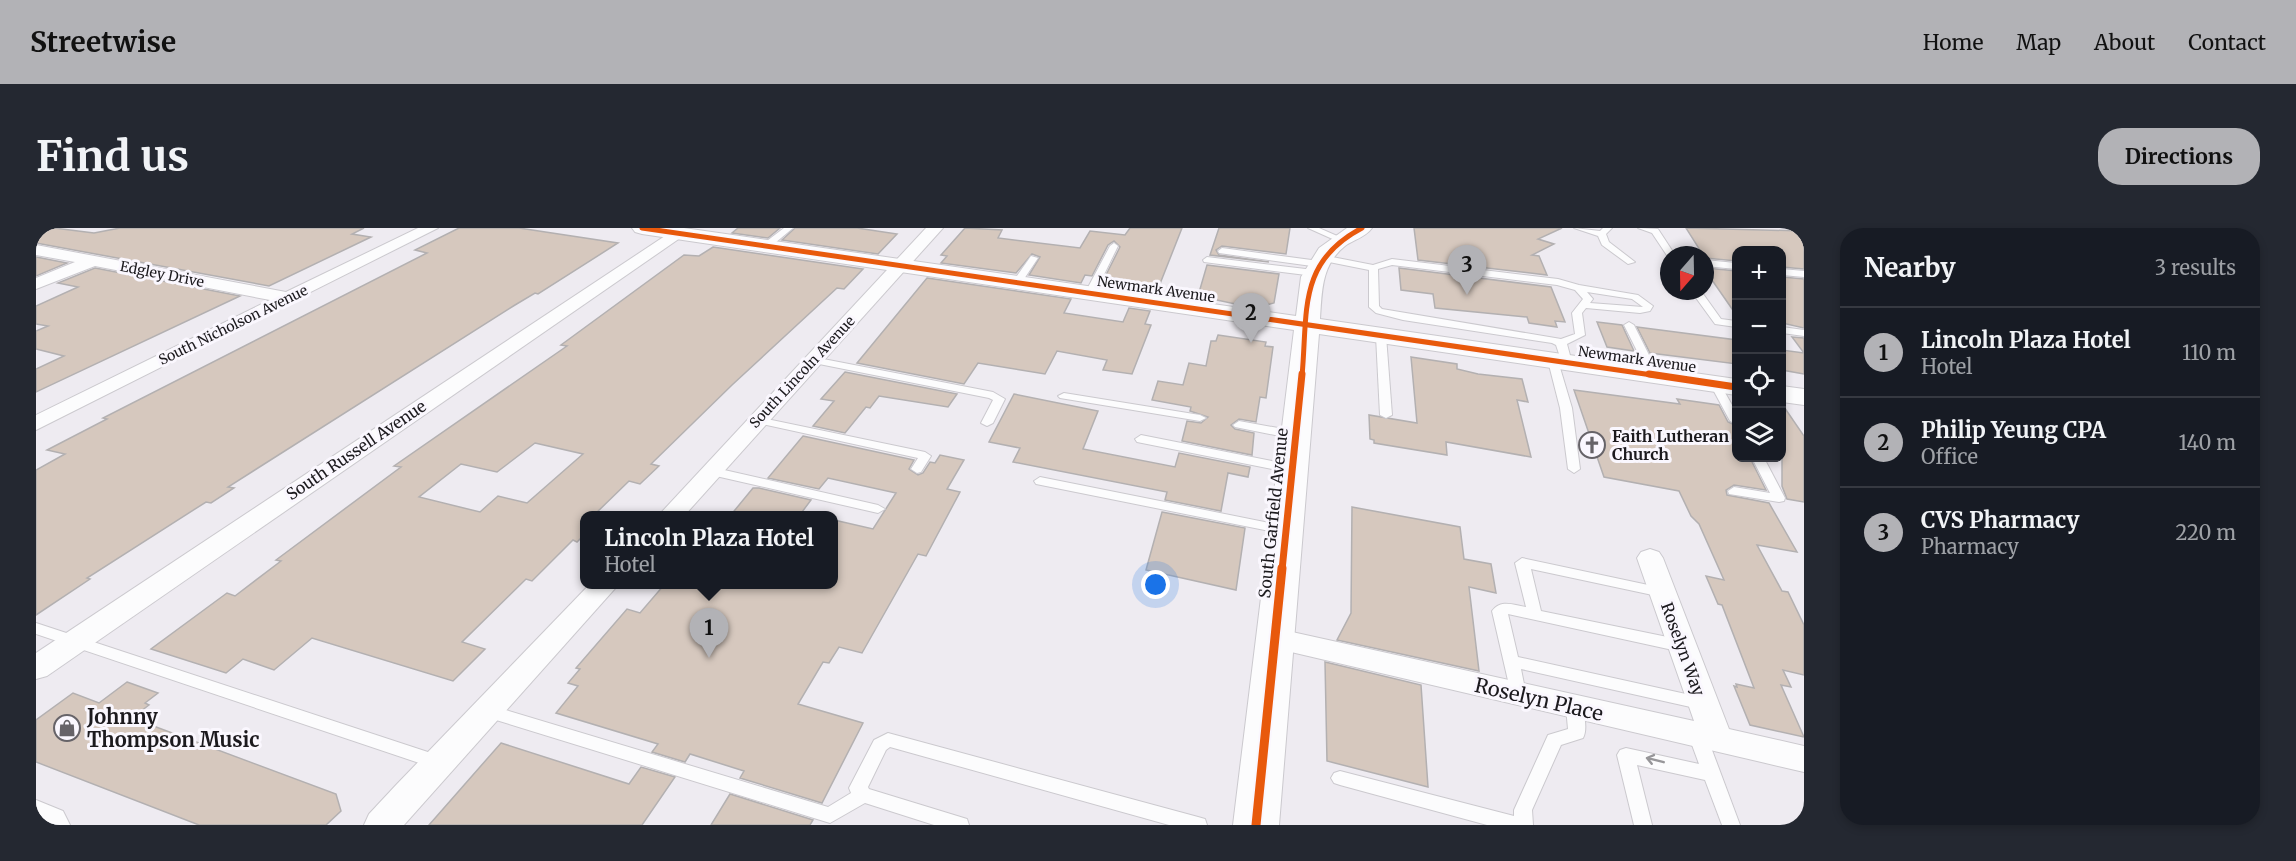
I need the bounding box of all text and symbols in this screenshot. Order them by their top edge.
text: Streetwise [30,24,176,60]
text: Home [1923,29,1983,56]
text: Map [2016,29,2061,56]
text: About [2094,29,2155,56]
text: Contact [2188,29,2266,56]
button: Directions [2098,128,2260,185]
text: Find us [36,130,189,182]
pin: 3 [1448,245,1486,295]
north arrow [1660,246,1714,300]
map controls [1732,246,1786,462]
button: + [1732,246,1786,300]
text: Nearby [1864,251,1956,284]
text: 3 results [2155,255,2236,280]
street label: Edgley Drive [118,257,206,291]
street label: Newmark Avenue [1096,272,1216,306]
street label: South Nicholson Avenue [156,281,310,369]
pin: 2 [1232,294,1270,343]
button: − [1732,300,1786,354]
street label: South Lincoln Avenue [745,312,859,432]
text: Lincoln Plaza Hotel [1921,326,2131,354]
text: 1 [1879,340,1888,365]
text: 110 m [2182,340,2236,365]
street label: Newmark Avenue [1577,342,1697,376]
button: locate [1732,354,1786,408]
text: Hotel [1921,354,1972,379]
street label: South Russell Avenue [282,396,430,504]
button: layers [1732,408,1786,462]
text: Philip Yeung CPA [1921,416,2106,444]
place label: Faith Lutheran Church [1612,426,1729,464]
street label: South Garfield Avenue [1254,427,1292,599]
church icon: Faith Lutheran Church [1577,430,1607,460]
text: 2 [1878,430,1889,455]
text: 140 m [2179,430,2236,455]
text: Office [1921,444,1978,469]
text: CVS Pharmacy [1921,506,2080,534]
popup [580,511,838,589]
text: 3 [1878,520,1889,545]
text: 220 m [2176,520,2236,545]
text: Lincoln Plaza Hotel [604,524,814,552]
text: Pharmacy [1921,534,2019,559]
text: Hotel [604,552,656,577]
your location [1141,570,1170,599]
street label: Roselyn Way [1657,600,1709,699]
pin: 1 [690,608,728,658]
street label: Roselyn Place [1472,672,1606,726]
place label: Johnny Thompson Music [86,704,259,752]
shop icon: Johnny Thompson Music [52,713,82,743]
one-way arrow [1646,754,1665,766]

